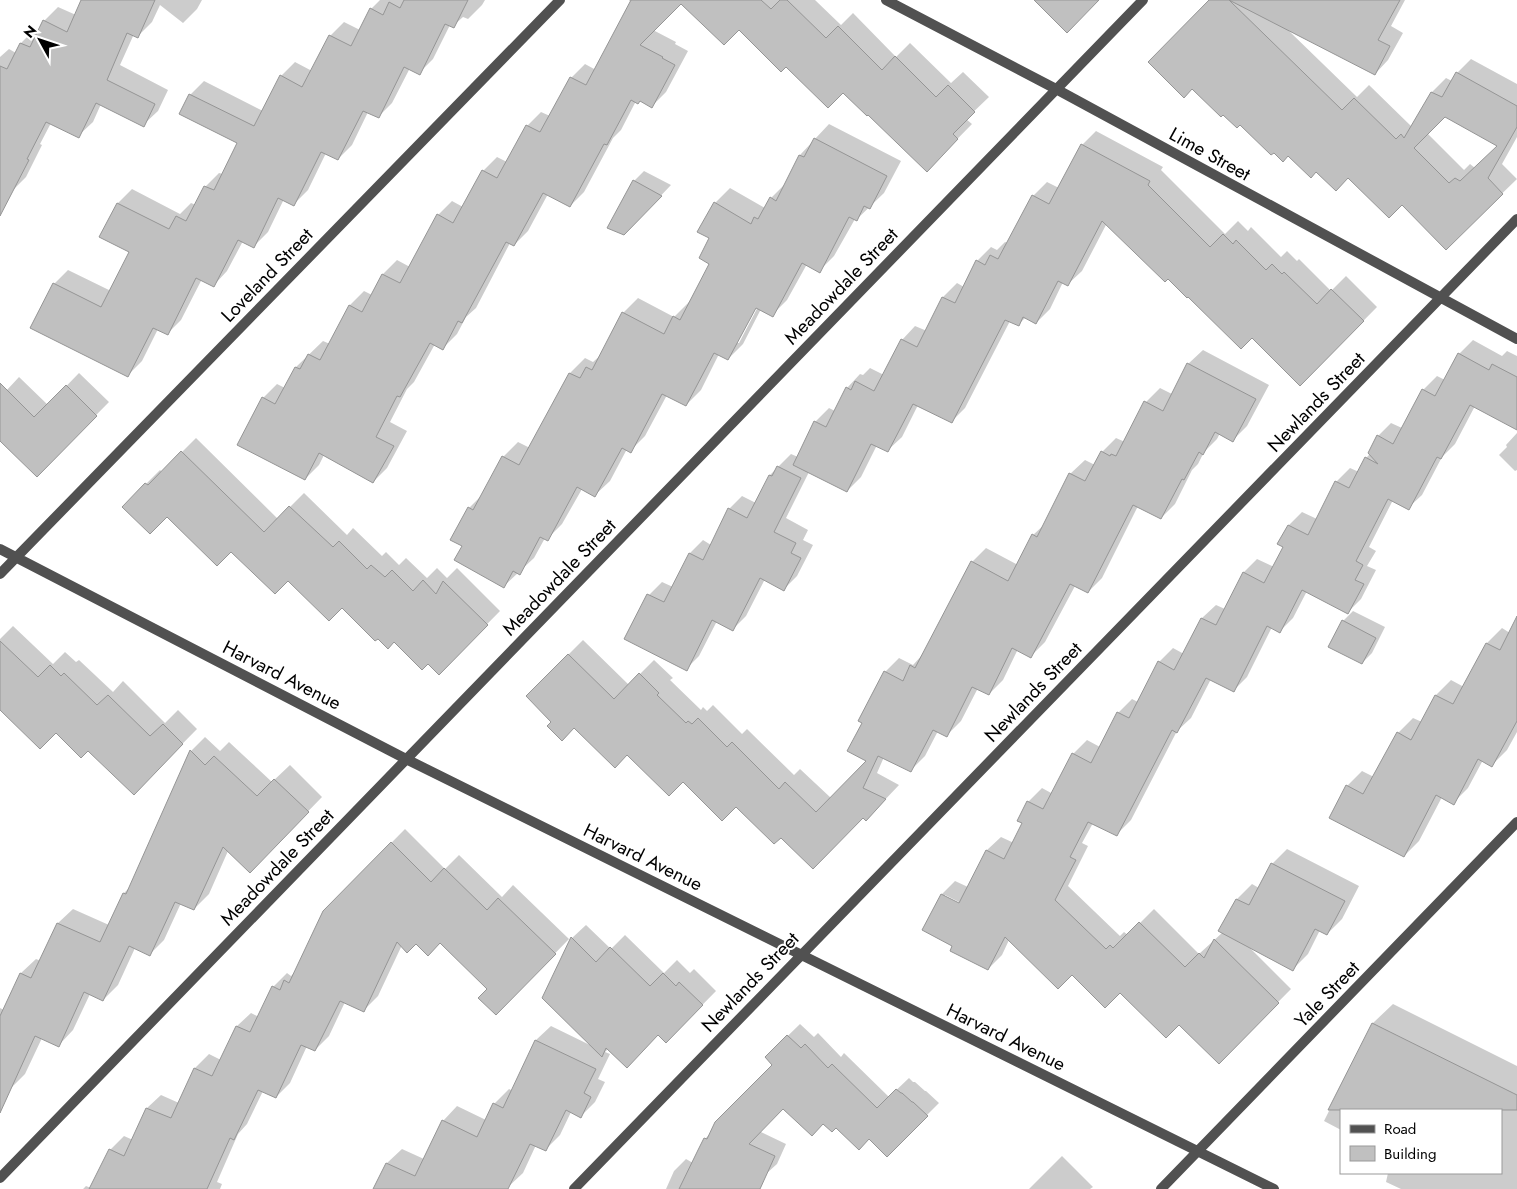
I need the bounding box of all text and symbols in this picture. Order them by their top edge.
north arrow [15,15,65,65]
text: N [19,21,41,42]
street label: Lime Street [1164,121,1256,188]
street label: Loveland Street [215,221,319,328]
street label: Meadowdale Street [778,221,904,351]
street label: Newlands Street [1261,345,1371,458]
street label: Meadowdale Street [496,512,622,642]
street label: Harvard Avenue [218,634,346,717]
street label: Newlands Street [978,635,1088,748]
street label: Meadowdale Street [214,802,340,932]
street label: Harvard Avenue [579,816,707,898]
street label: Newlands Street [695,925,805,1038]
street label: Yale Street [1288,954,1366,1033]
street label: Harvard Avenue [942,996,1070,1078]
legend [1340,1109,1502,1174]
text: Road [1384,1118,1416,1140]
text: Building [1384,1143,1436,1165]

